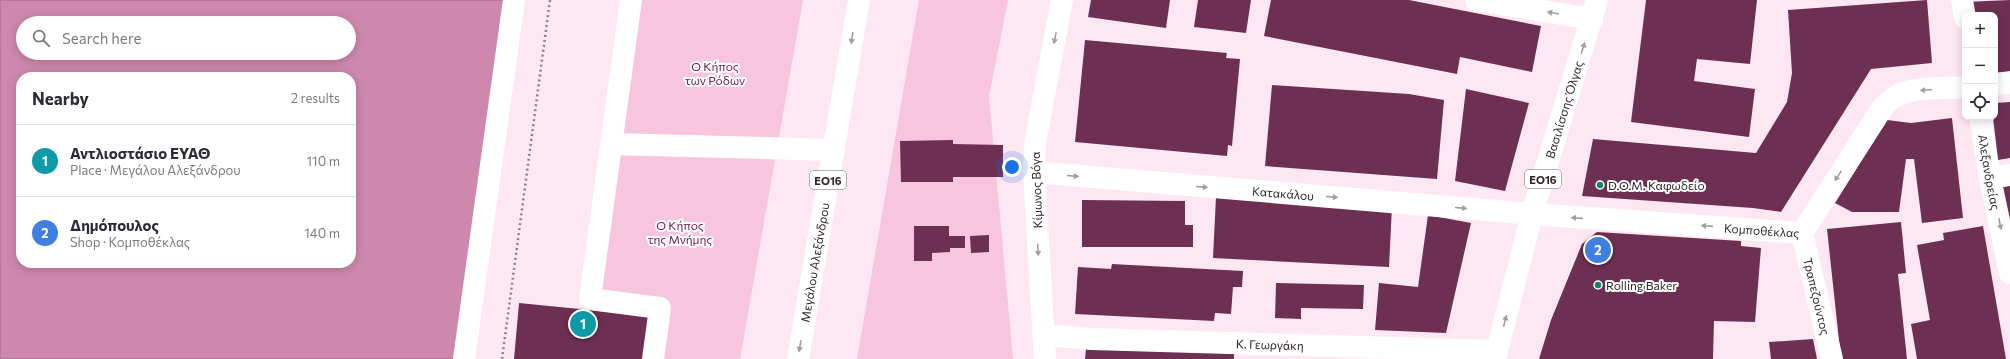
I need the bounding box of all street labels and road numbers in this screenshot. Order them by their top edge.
street label: Βασιλίσσης Όλγας [1542,59,1585,160]
street label: Αλεξανδρείας [1976,133,2004,211]
street label: Κίμωνος Βόγα [1028,151,1044,229]
road number: ΕΟ16 [1525,170,1561,188]
road number: ΕΟ16 [810,171,846,189]
street label: Κατακάλου [1252,183,1315,203]
street label: Μεγάλου Αλεξάνδρου [797,201,832,323]
street label: Κομποθέκλας [1724,221,1800,240]
street label: Τραπεζούντος [1801,256,1833,336]
street label: Κ. Γεωργάκη [1236,336,1304,352]

